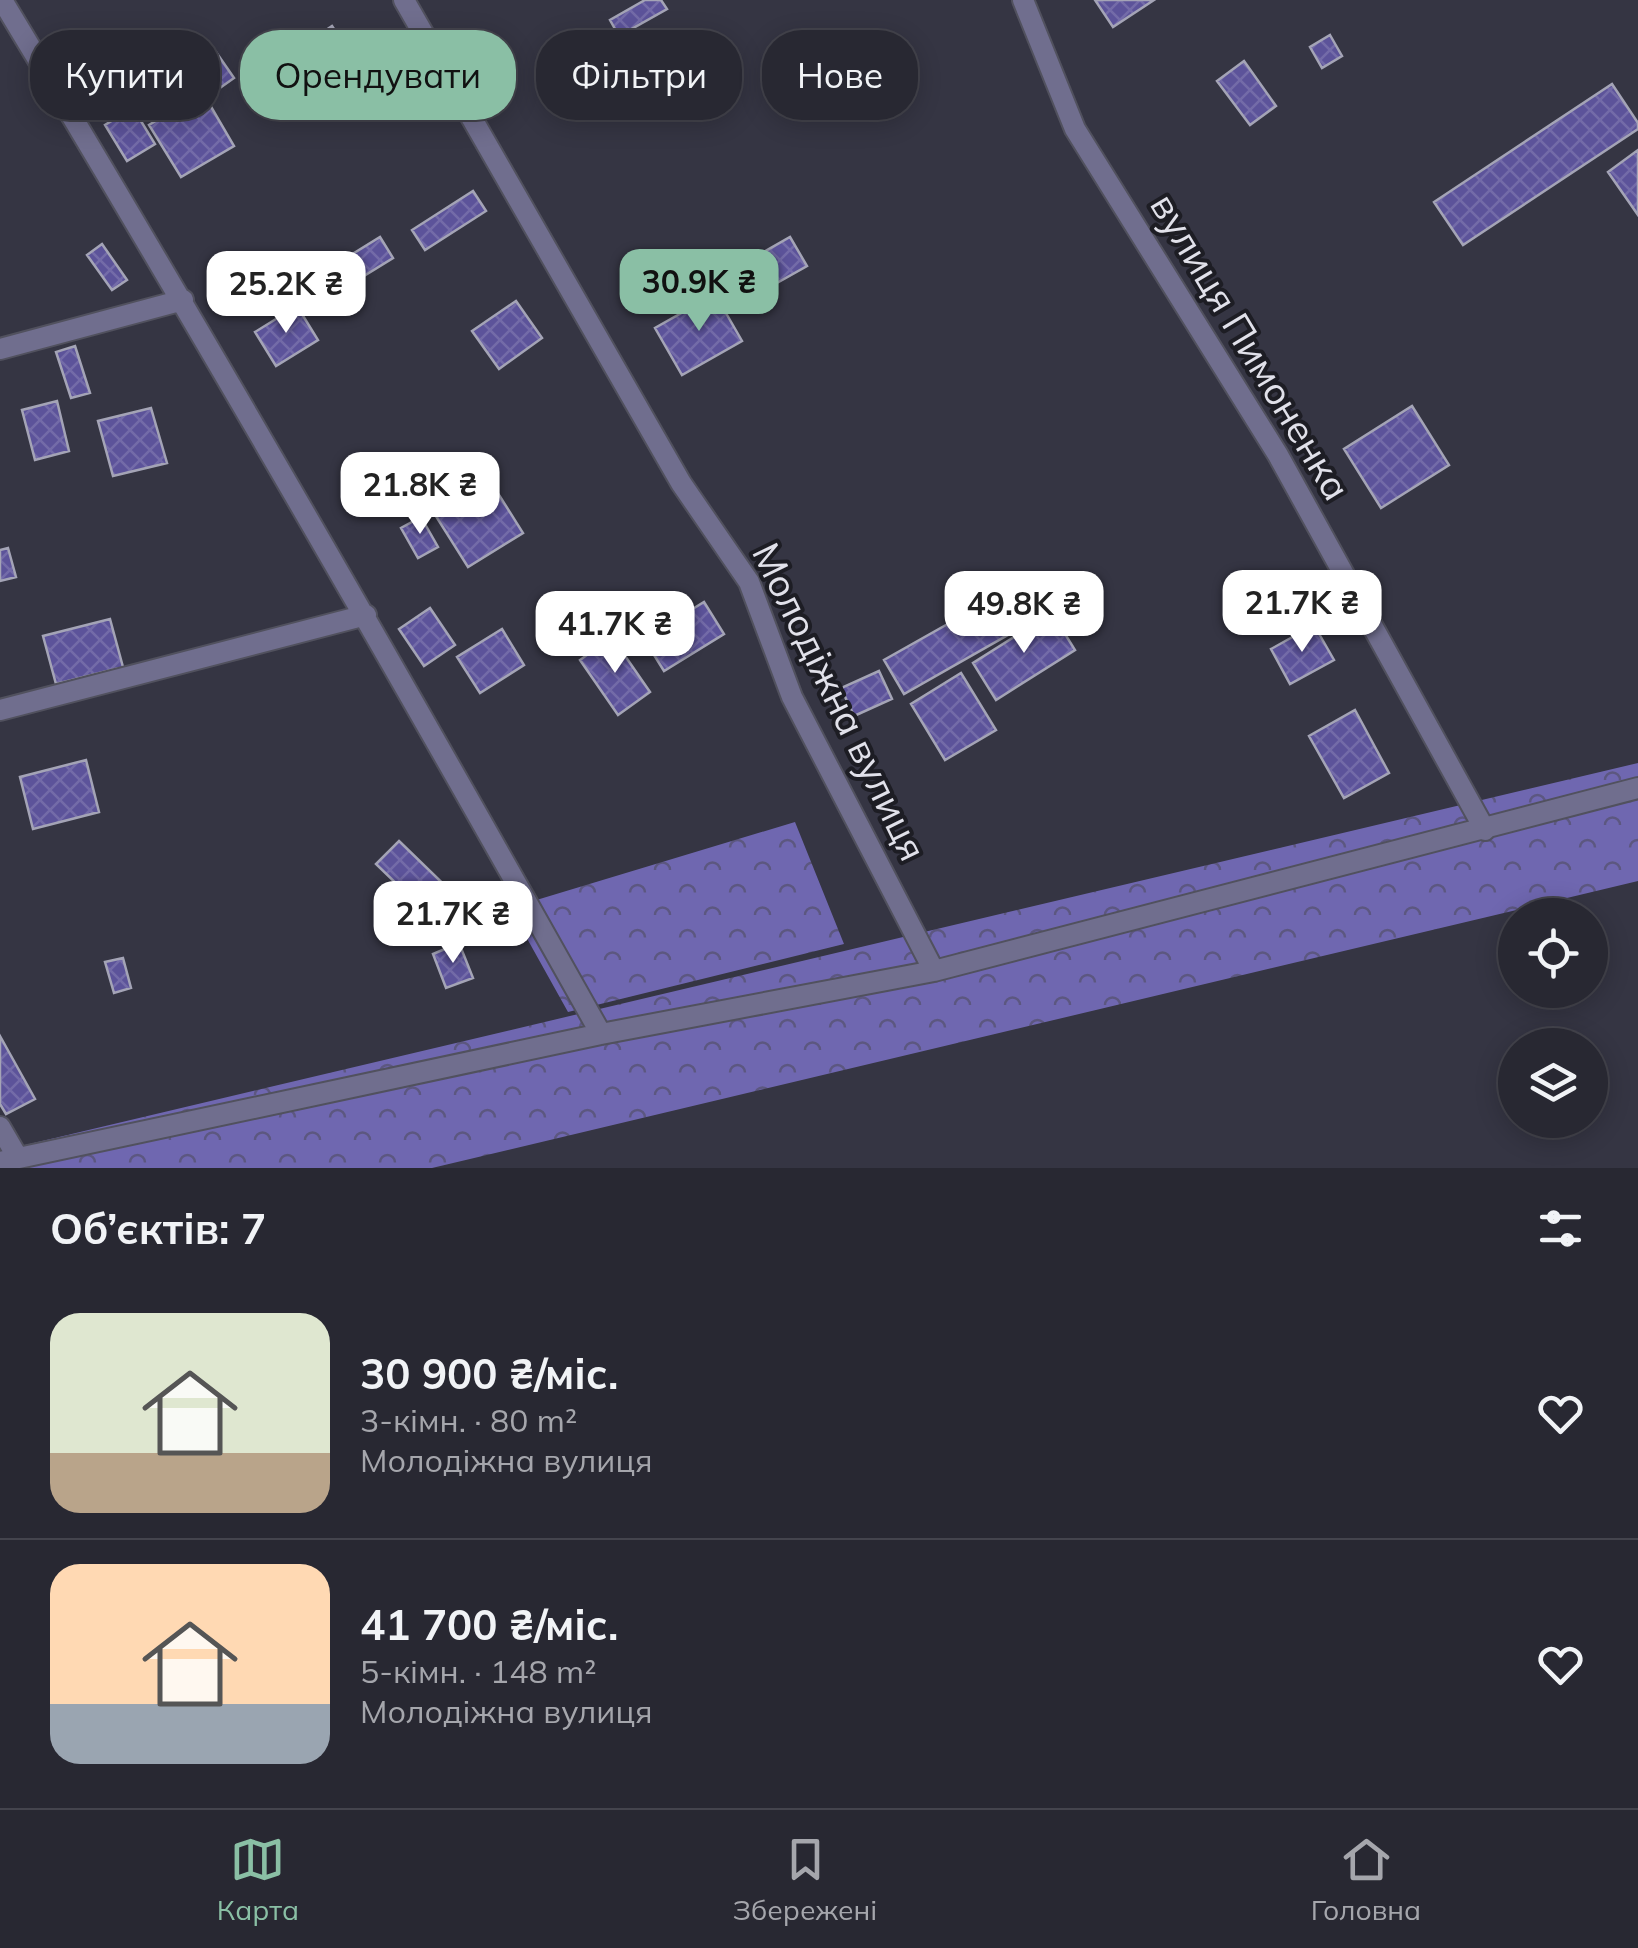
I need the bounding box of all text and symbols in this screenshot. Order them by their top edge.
chip: Купити [30,30,220,120]
chip: Орендувати [240,30,516,120]
chip: Фільтри [536,30,742,120]
chip: Нове [762,30,918,120]
street label: вулиця Пимоненка [1140,185,1361,508]
pin: 30.9K ₴ [607,249,791,334]
pin: 25.2K ₴ [194,251,378,336]
text: 30.9K ₴ [642,261,756,301]
text: 25.2K ₴ [229,263,343,303]
pin: 21.8K ₴ [328,452,512,537]
text: 21.8K ₴ [363,464,477,504]
street label: Молодіжна вулиця [742,535,938,868]
pin: 21.7K ₴ [1210,570,1394,655]
pin: 49.8K ₴ [932,571,1116,656]
text: 21.7K ₴ [1245,582,1359,622]
text: 49.8K ₴ [967,583,1081,623]
pin: 41.7K ₴ [523,591,707,676]
text: 41.7K ₴ [558,603,672,643]
pin: 21.7K ₴ [361,881,545,966]
text: 21.7K ₴ [396,893,510,933]
map controls [1498,898,1608,1138]
button: locate [1498,898,1608,1008]
button: layers [1498,1028,1608,1138]
icon: filters [1533,1201,1588,1256]
text: Об’єктів: 7 [50,1202,266,1255]
text: 30 900 ₴/міс. [360,1347,618,1400]
icon: home [130,1353,250,1473]
icon: heart [1533,1386,1588,1441]
text: 3-кімн. · 80 m² [360,1400,577,1440]
text: Молодіжна вулиця [360,1440,653,1480]
text: 41 700 ₴/міс. [360,1598,618,1651]
icon: home [130,1604,250,1724]
icon: heart [1533,1637,1588,1692]
text: 5-кімн. · 148 m² [360,1651,596,1691]
text: Молодіжна вулиця [360,1691,653,1731]
tab: Карта [217,1832,299,1927]
tab: Збережені [733,1832,877,1927]
tab: Головна [1311,1832,1421,1927]

